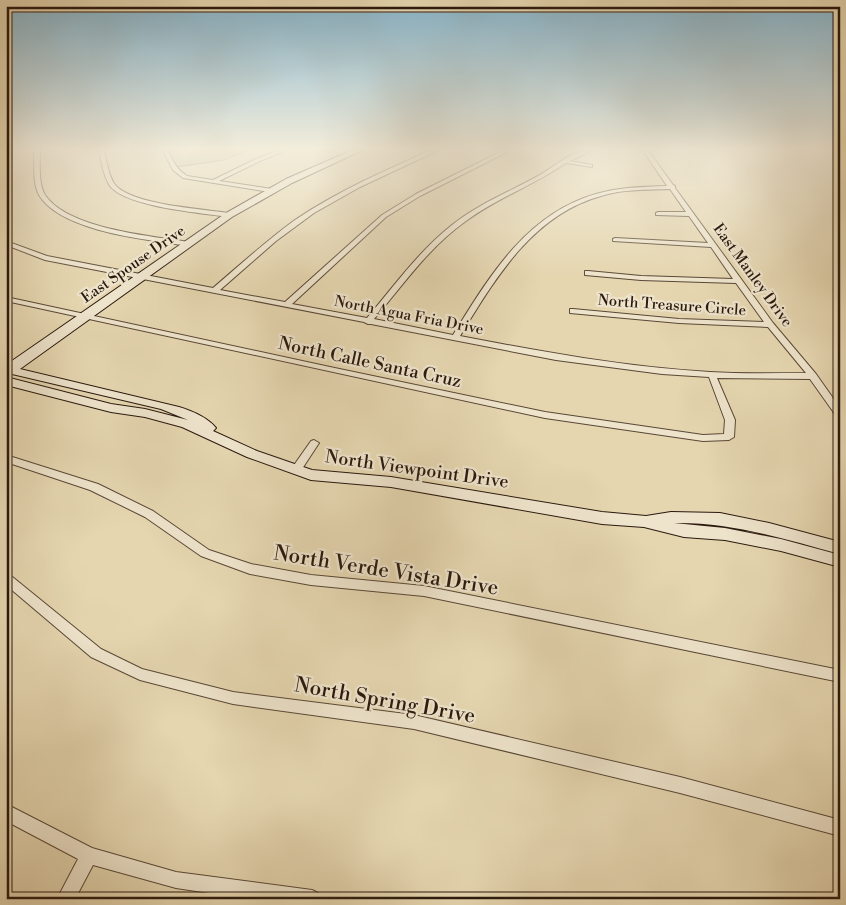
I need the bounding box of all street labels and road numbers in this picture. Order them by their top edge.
street label: East Manley Drive [709,220,797,331]
street label: East Spouse Drive [78,221,189,307]
street label: North Treasure Circle [597,291,747,320]
street label: North Agua Fria Drive [333,292,485,339]
street label: North Calle Santa Cruz [276,332,464,393]
street label: North Viewpoint Drive [324,445,510,494]
street label: North Verde Vista Drive [272,540,500,602]
street label: North Spring Drive [292,672,477,730]

